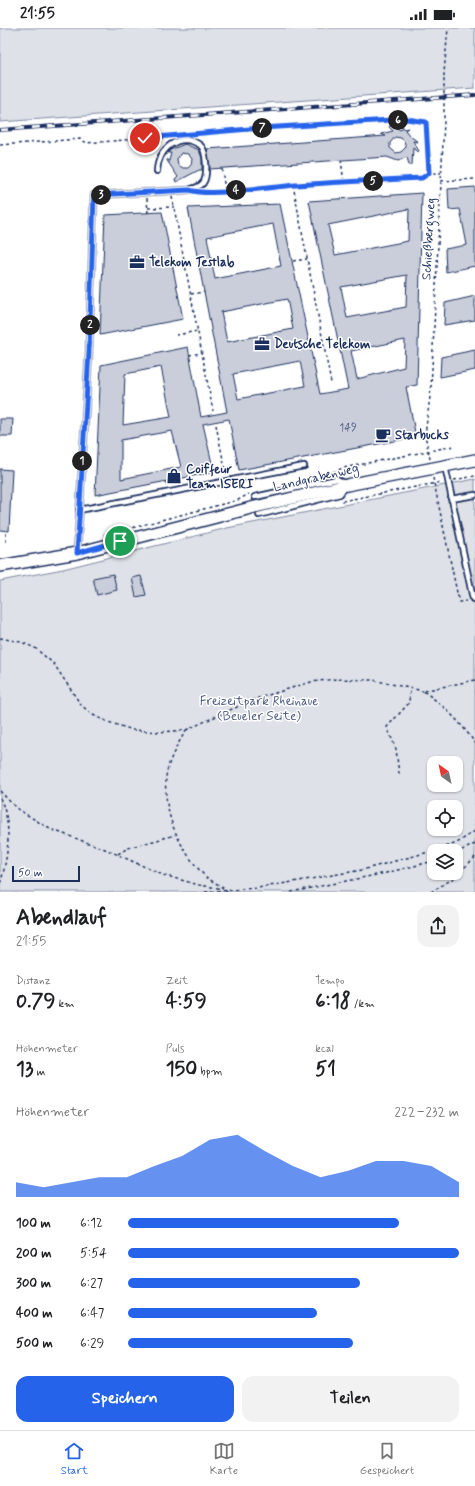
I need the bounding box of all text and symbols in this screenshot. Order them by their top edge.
text: 21:55 [20,4,55,24]
pin: 6 [388,110,408,130]
text: 6 [395,113,401,127]
pin: 7 [252,118,272,138]
pin [128,121,162,155]
text: 7 [259,121,265,135]
icon: check [134,127,156,149]
pin: 5 [363,171,383,191]
text: 5 [370,174,376,188]
pin: 4 [226,180,246,200]
text: 4 [233,183,239,197]
pin: 3 [91,185,111,205]
text: 3 [99,188,103,202]
street label: Schießbergweg [418,197,442,281]
office icon: Telekom Testlab [128,253,146,271]
place label: Telekom Testlab [149,254,235,271]
pin: 2 [80,315,100,335]
text: 2 [87,318,93,332]
office icon: Deutsche Telekom [253,335,271,353]
place label: Deutsche Telekom [274,336,370,353]
house number: 149 [339,421,357,435]
cafe icon: Starbucks [374,426,392,444]
place label: Starbucks [395,427,449,444]
pin: 1 [72,451,92,471]
text: 1 [80,454,84,468]
street label: Landgrabenweg [272,460,361,497]
place label: Coiffeur Team ISERI [186,461,254,493]
shop icon: Coiffeur Team ISERI [165,467,183,485]
pin [103,524,137,558]
icon: arrive [109,530,131,552]
park label: Freizeitpark Rheinaue (Beueler Seite) [200,693,318,725]
north arrow [427,756,463,792]
map controls [427,756,463,880]
button: locate [427,800,463,836]
button: layers [427,844,463,880]
scale bar [12,864,80,883]
text: 50 m [18,866,43,880]
text: Abendlauf [16,904,107,932]
button: share [417,905,459,947]
text: 21:55 [16,933,46,950]
text: Distanz [16,974,51,988]
text: Zeit [166,974,188,988]
text: Tempo [315,974,344,988]
text: 0.79 [16,988,55,1015]
text: 4:59 [166,988,207,1015]
text: 6:18 [315,988,351,1015]
text: km [55,997,74,1011]
text: /km [351,997,375,1011]
text: Höhenmeter [16,1042,78,1056]
text: Puls [166,1042,184,1056]
text: kcal [315,1042,334,1056]
text: 13 [16,1056,33,1083]
text: 150 [166,1056,197,1083]
text: 51 [315,1056,336,1083]
text: m [33,1065,45,1079]
text: bpm [197,1065,222,1079]
text: Höhenmeter [16,1104,89,1121]
text: 222–232 m [395,1104,459,1121]
text: 100 m [16,1215,51,1232]
text: 6:12 [80,1215,103,1232]
text: 200 m [16,1245,51,1262]
text: 5:54 [80,1245,107,1262]
text: 300 m [16,1275,51,1292]
text: 6:27 [80,1275,103,1292]
text: 400 m [16,1305,53,1322]
text: 6:47 [80,1305,104,1322]
text: 500 m [16,1335,53,1352]
text: 6:29 [80,1335,104,1352]
button: Speichern [16,1376,234,1422]
button: Teilen [242,1376,459,1422]
tab: Start [61,1440,88,1478]
tab: Karte [210,1440,238,1478]
tab: Gespeichert [360,1440,414,1478]

